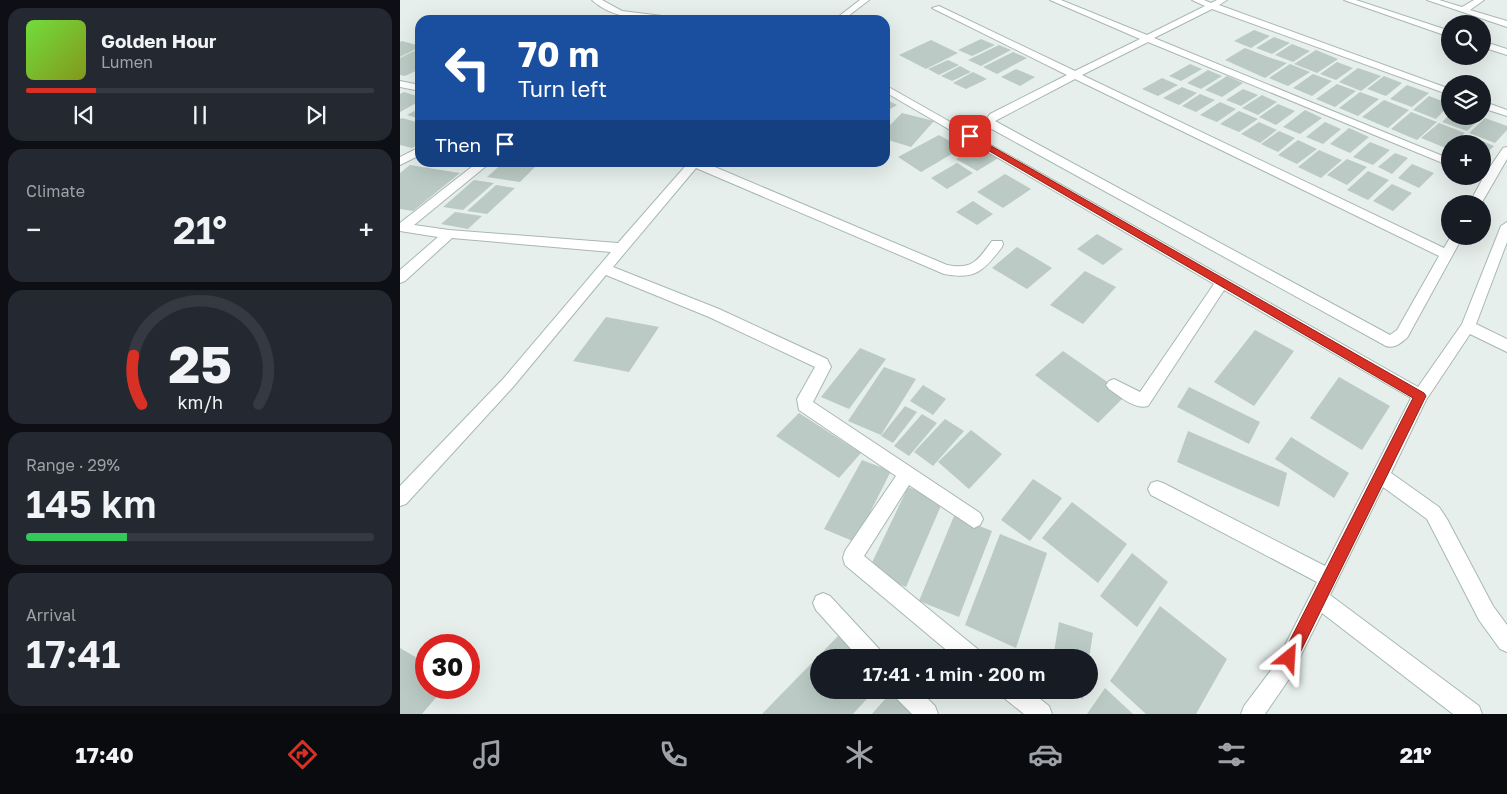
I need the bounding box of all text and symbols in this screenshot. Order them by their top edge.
map controls [1441,15,1491,245]
button: search [1441,15,1491,65]
text: Golden Hour [101,29,216,52]
text: 70 m [518,33,599,75]
icon: left [435,35,500,100]
text: Lumen [101,52,153,72]
text: Turn left [518,75,607,102]
button: layers [1441,75,1491,125]
icon: previous [70,101,98,129]
icon: pause [186,101,214,129]
icon: next [302,101,330,129]
pin [949,115,991,157]
icon: arrive [956,122,984,150]
icon: arrive [491,130,519,158]
text: Then [435,133,481,156]
button: + [1441,135,1491,185]
text: Climate [26,181,85,201]
button: − [1441,195,1491,245]
text: 21° [173,207,227,252]
text: − [26,213,41,246]
text: + [359,213,374,246]
text: 25 [168,332,232,394]
text: km/h [177,391,223,413]
text: Range · 29% [26,455,120,475]
text: 145 km [26,481,156,526]
text: Arrival [26,605,76,625]
text: 17:41 [26,631,120,676]
position arrow [1262,631,1314,683]
speed limit sign: 30 [415,634,480,699]
text: 17:41 · 1 min · 200 m [863,662,1045,685]
icon: directions [285,737,320,772]
icon: music [470,737,505,772]
icon: phone [656,737,691,772]
icon: climate [842,737,877,772]
icon: car [1028,737,1063,772]
icon: filters [1214,737,1249,772]
text: 17:40 [75,741,134,768]
text: 21° [1400,741,1431,768]

